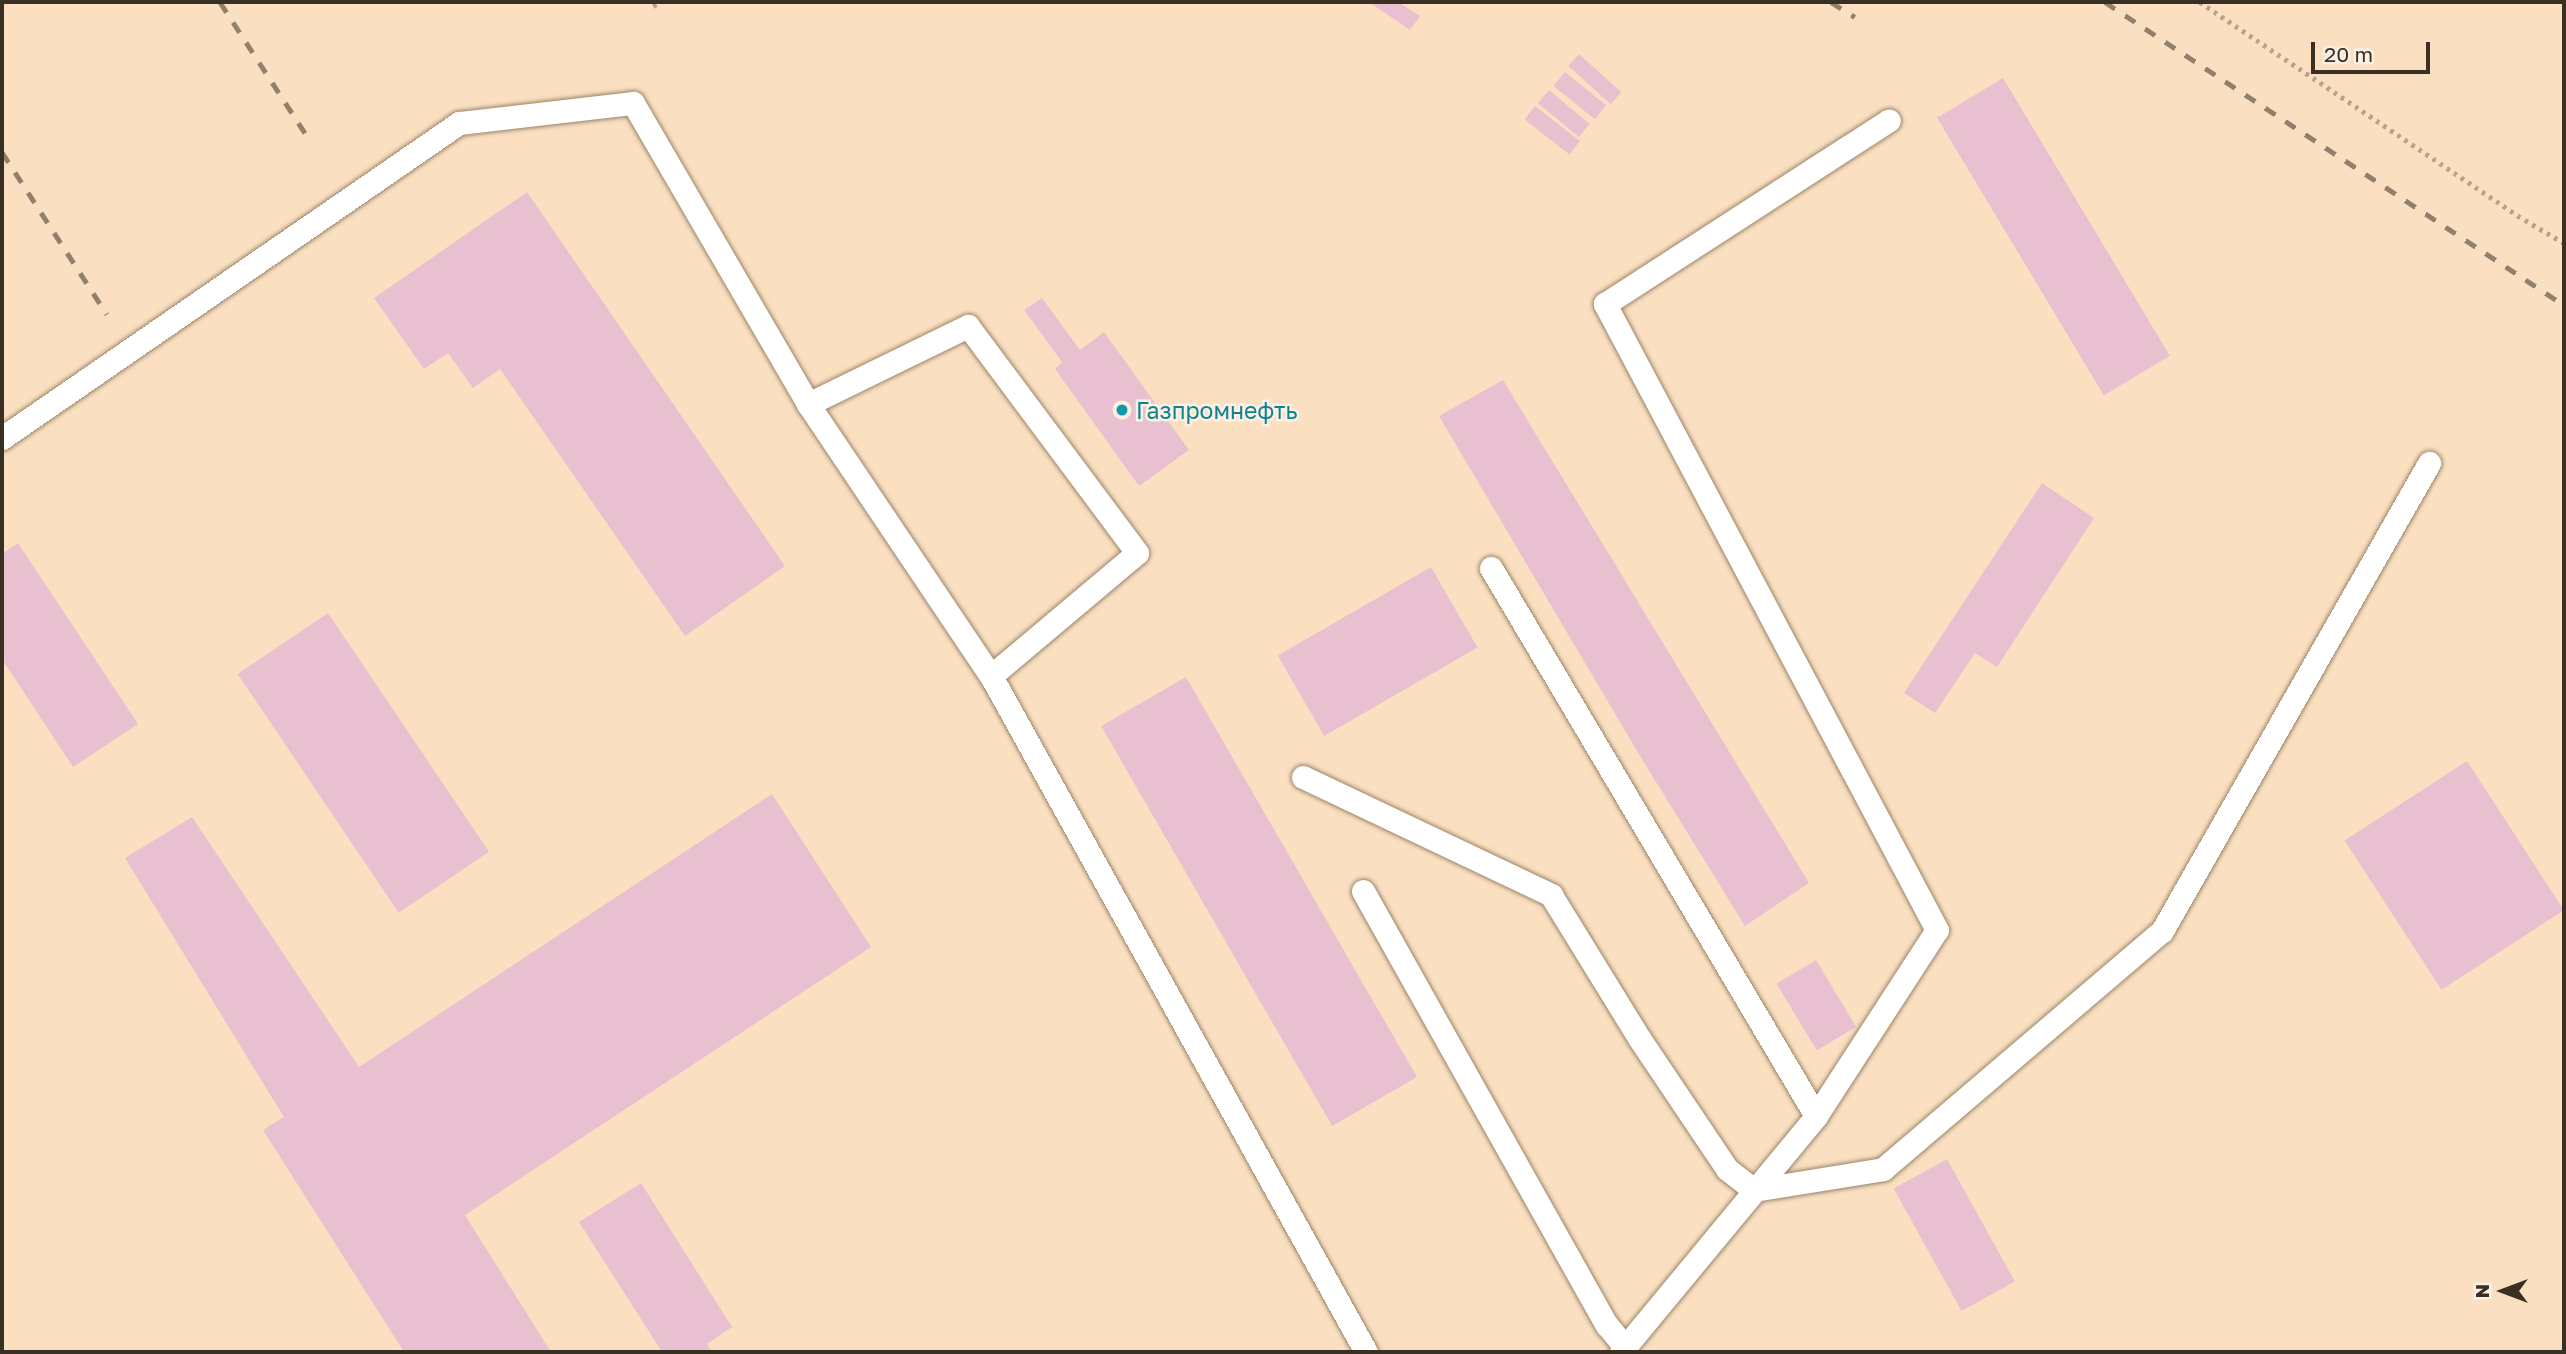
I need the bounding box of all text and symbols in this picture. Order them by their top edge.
scale bar [2314,28,2433,72]
text: 20 m [2324,41,2373,67]
place label: Газпромнефть [1136,396,1297,424]
marker: Газпромнефть [1114,402,1130,418]
north arrow [2468,1256,2538,1326]
text: N [2470,1284,2493,1298]

